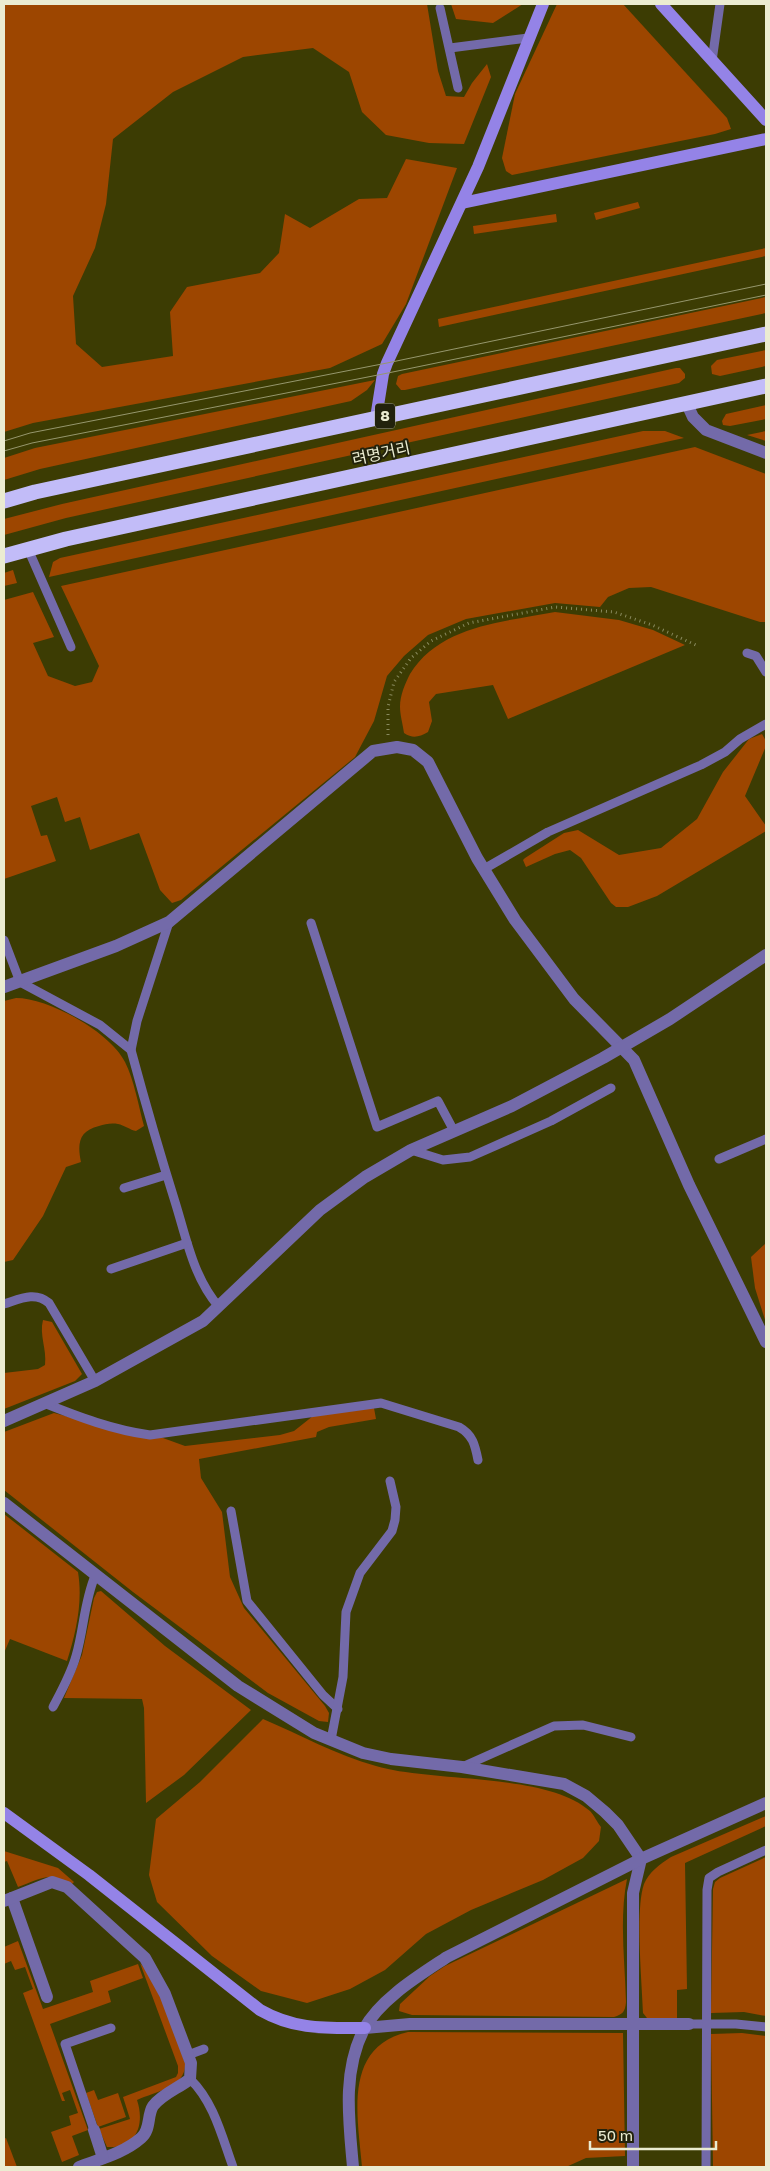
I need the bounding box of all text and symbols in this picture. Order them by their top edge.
road number: 8 [375,404,395,428]
street label: 려명거리 [350,437,412,469]
scale bar [590,2118,716,2150]
text: 50 m [598,2126,633,2144]

